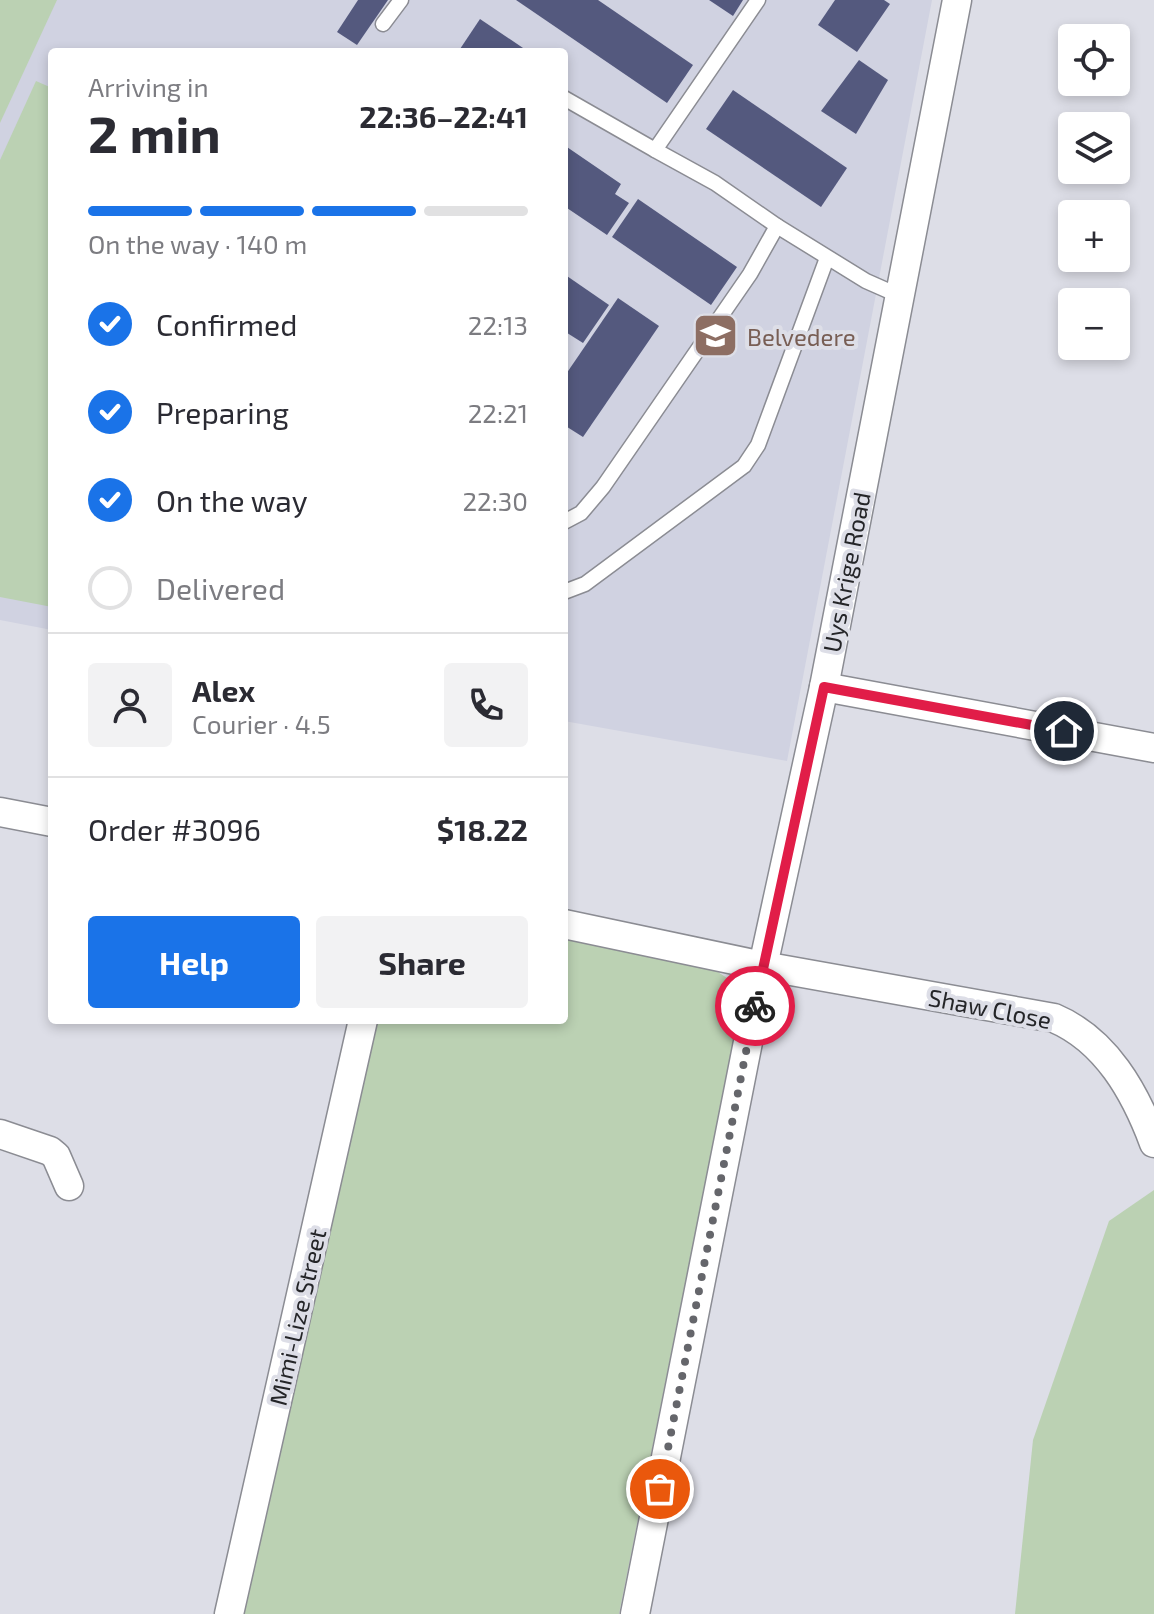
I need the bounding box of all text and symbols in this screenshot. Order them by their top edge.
map controls [1058,24,1130,360]
button: locate [1058,24,1130,96]
text: Arriving in [88,71,209,102]
text: 22:36–22:41 [359,98,528,134]
text: 2 min [88,101,221,163]
button: layers [1058,112,1130,184]
button: + [1058,200,1130,272]
text: On the way · 140 m [88,228,307,259]
button: − [1058,288,1130,360]
icon: check [88,302,132,346]
text: Confirmed [156,306,297,342]
text: 22:13 [468,309,528,340]
school or university icon: Belvedere [692,312,740,360]
place label: Belvedere [747,322,856,351]
icon: check [88,390,132,434]
text: Preparing [156,394,289,430]
text: 22:21 [468,397,528,428]
icon: check [88,478,132,522]
text: On the way [156,482,308,518]
text: 22:30 [463,485,528,516]
street label: Uys Krige Road [816,489,876,655]
text: Delivered [156,570,285,606]
button: person [88,663,172,747]
button: phone [444,663,528,747]
text: Alex [192,672,255,708]
pin [1030,697,1098,765]
text: Courier · 4.5 [192,708,331,739]
icon: home [1042,709,1086,753]
text: Order #3096 [88,811,261,847]
text: $18.22 [437,811,528,847]
button: Help [88,916,300,1008]
button: Share [316,916,528,1008]
courier [715,966,795,1046]
street label: Shaw Close [926,982,1054,1034]
icon: bike [733,984,777,1028]
street label: Mimi-Lize Street [263,1226,331,1408]
pin [626,1455,694,1523]
icon: bag [638,1467,682,1511]

